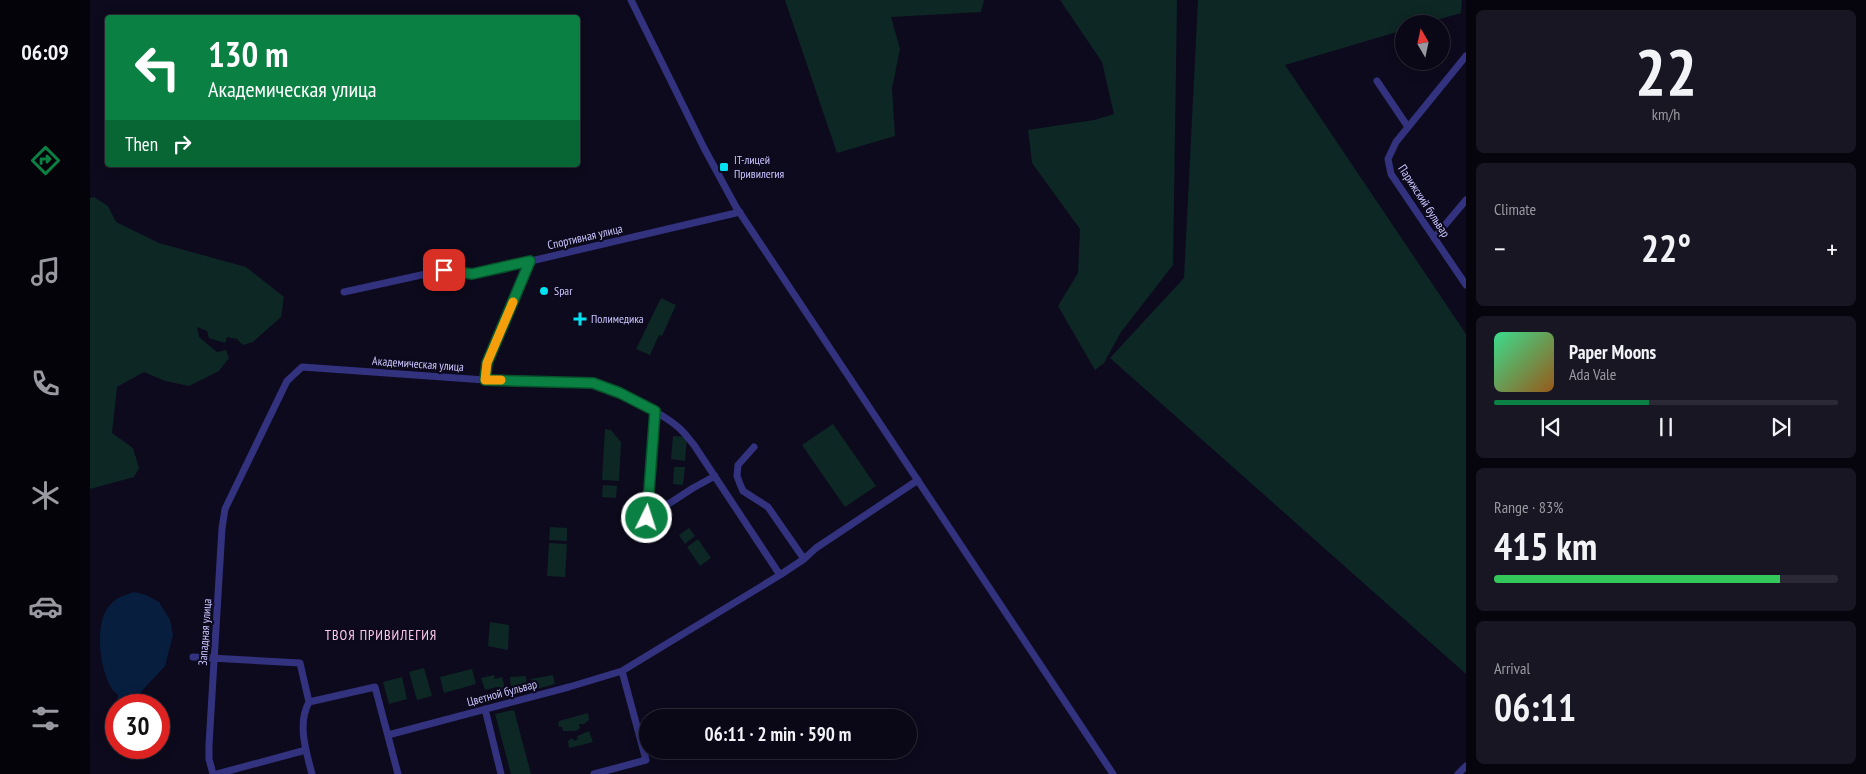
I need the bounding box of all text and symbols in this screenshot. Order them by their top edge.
north arrow [1395,15,1450,70]
map controls [1395,15,1450,70]
text: 22 [1635,29,1697,113]
text: 130 m [208,31,289,77]
icon: left [125,35,190,100]
text: 06:09 [21,38,69,66]
text: Академическая улица [208,75,377,103]
text: km/h [1652,104,1680,124]
icon: right [168,130,196,158]
text: Then [125,132,158,156]
icon: directions [28,143,63,178]
place label: IT-лицей Привилегия [734,152,785,181]
marker: IT-лицей Привилегия [718,161,730,173]
street label: Парижский бульвар [1395,162,1453,240]
text: Climate [1494,199,1536,219]
street label: Спортивная улица [546,221,624,252]
text: 22° [1641,223,1691,272]
text: − [1494,230,1506,267]
text: + [1826,230,1838,267]
pin [423,249,465,291]
icon: music [28,254,63,289]
icon: arrive [430,256,458,284]
place label: Spar [554,283,573,298]
marker: Spar [538,285,550,297]
place label: Полимедика [591,311,644,326]
marker: Полимедика [573,312,587,326]
text: Paper Moons [1569,340,1656,364]
street label: Академическая улица [372,353,465,374]
text: Ada Vale [1569,364,1616,384]
icon: phone [28,366,63,401]
icon: previous [1537,413,1565,441]
icon: pause [1652,413,1680,441]
icon: next [1767,413,1795,441]
icon: climate [28,478,63,513]
position arrow [620,491,672,543]
text: Range · 83% [1494,497,1563,517]
text: 415 km [1494,521,1597,570]
icon: car [28,589,63,624]
street label: Западная улица [195,598,214,666]
district label: ТВОЯ ПРИВИЛЕГИЯ [325,626,437,644]
text: Arrival [1494,658,1530,678]
street label: Цветной бульвар [465,676,539,709]
text: 06:11 [1494,682,1576,731]
speed limit sign: 30 [105,694,170,759]
icon: filters [28,701,63,736]
text: 06:11 · 2 min · 590 m [705,722,851,746]

